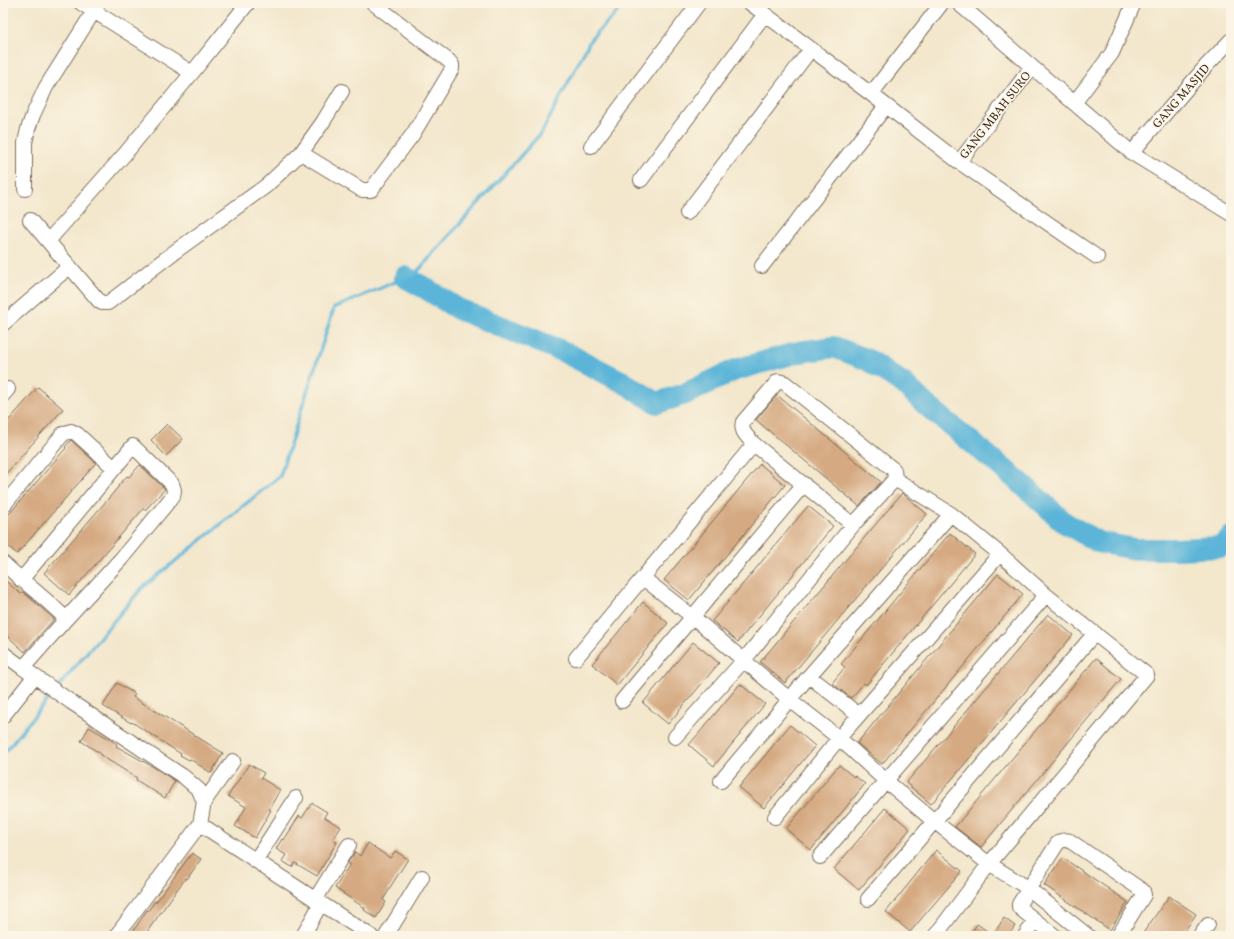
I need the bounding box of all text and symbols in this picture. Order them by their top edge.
street label: GANG MASJID [1149,61,1214,132]
street label: GANG MBAH SURO [957,68,1035,163]

